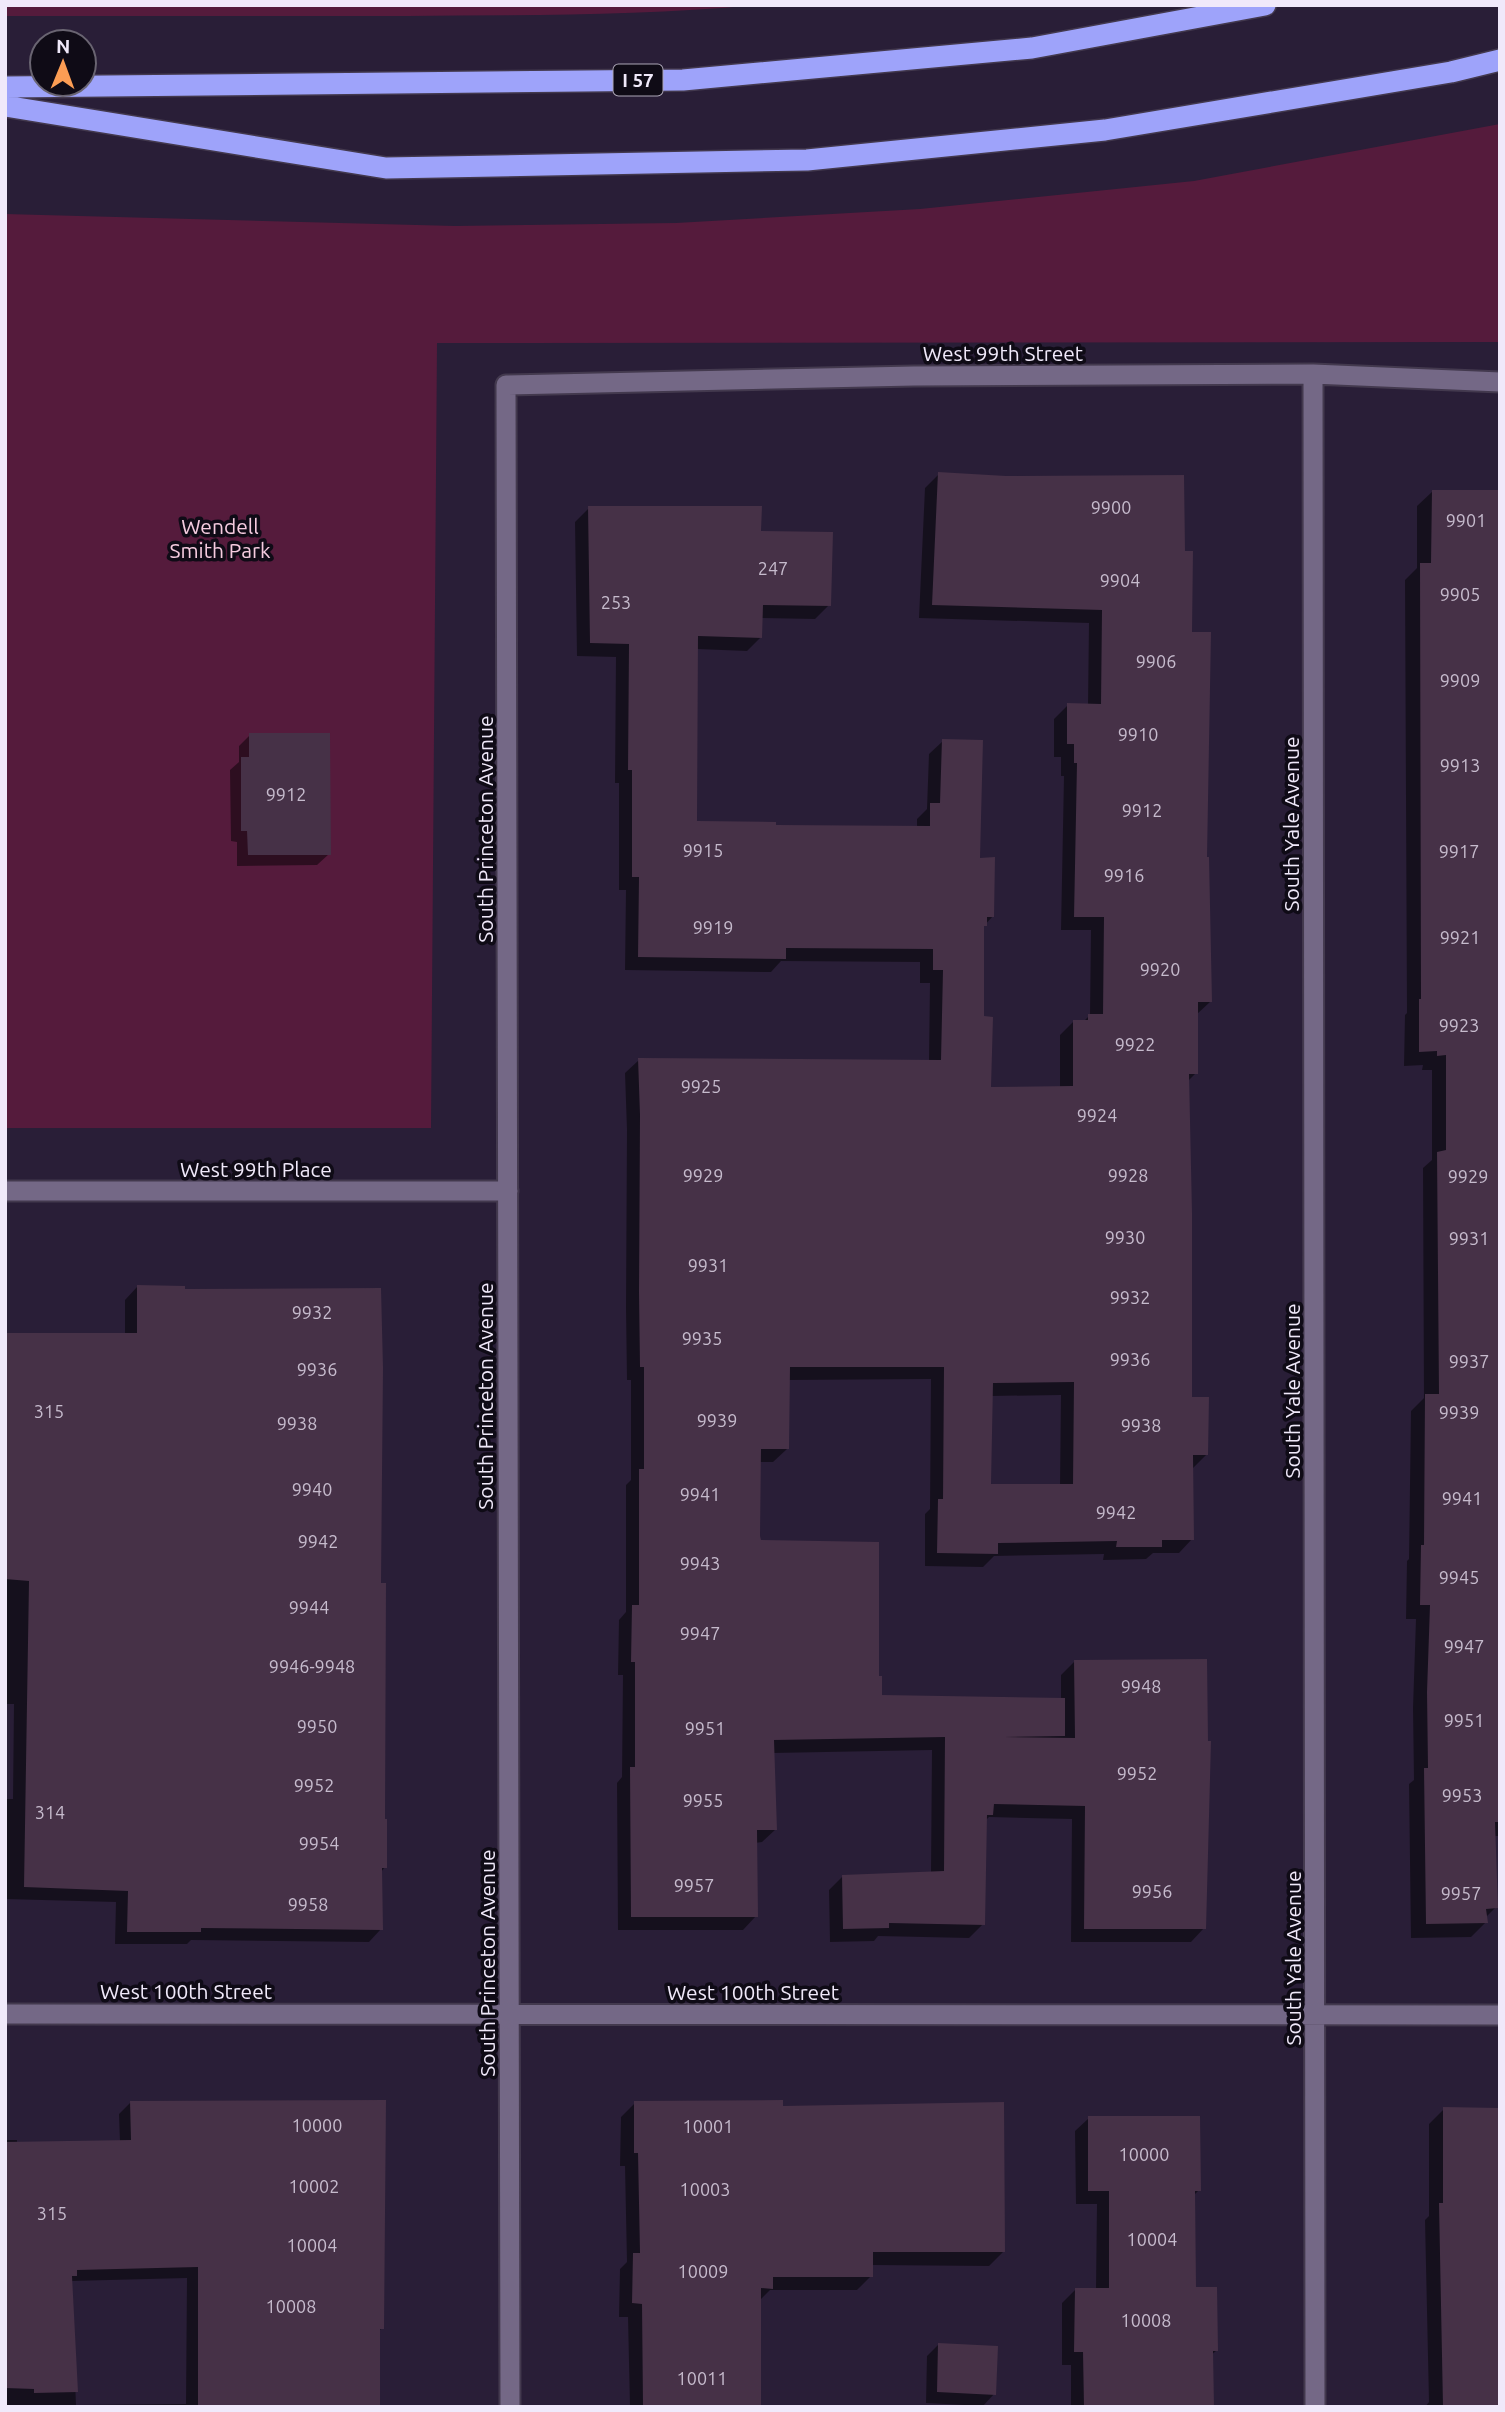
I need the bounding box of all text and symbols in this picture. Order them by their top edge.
north arrow [28,28,98,98]
text: N [56,35,71,57]
road number: I 57 [614,64,662,96]
street label: West 99th Street [923,341,1083,365]
house number: 9900 [1091,497,1131,517]
house number: 9901 [1446,510,1486,530]
park label: Wendell Smith Park [169,514,271,562]
house number: 247 [758,558,788,578]
house number: 9904 [1100,570,1140,590]
house number: 9905 [1440,584,1480,604]
house number: 253 [601,592,631,612]
house number: 9906 [1136,651,1176,671]
house number: 9909 [1440,670,1480,690]
street label: South Princeton Avenue [473,715,497,943]
house number: 9910 [1118,724,1158,744]
street label: South Yale Avenue [1279,736,1303,912]
house number: 9913 [1440,755,1480,775]
house number: 9912 [266,784,306,804]
house number: 9912 [1122,800,1162,820]
house number: 9915 [683,840,723,860]
house number: 9917 [1439,841,1479,861]
house number: 9916 [1104,865,1144,885]
house number: 9919 [693,917,733,937]
house number: 9921 [1440,927,1480,947]
house number: 9920 [1140,959,1180,979]
house number: 9923 [1439,1015,1479,1035]
house number: 9922 [1115,1034,1155,1054]
house number: 9925 [681,1076,721,1096]
house number: 9924 [1077,1105,1117,1125]
street label: West 99th Place [180,1157,332,1181]
house number: 9929 [683,1165,723,1185]
house number: 9928 [1108,1165,1148,1185]
house number: 9929 [1448,1166,1488,1186]
house number: 9930 [1105,1227,1145,1247]
house number: 9931 [1449,1228,1489,1248]
house number: 9931 [688,1255,728,1275]
street label: South Princeton Avenue [473,1282,497,1510]
house number: 9932 [1110,1287,1150,1307]
house number: 9932 [292,1302,332,1322]
street label: South Yale Avenue [1280,1303,1304,1479]
house number: 9935 [682,1328,722,1348]
house number: 9936 [1110,1349,1150,1369]
house number: 9937 [1449,1351,1489,1371]
house number: 9936 [297,1359,337,1379]
house number: 315 [34,1401,64,1421]
house number: 9939 [1439,1402,1479,1422]
house number: 9939 [697,1410,737,1430]
house number: 9938 [277,1413,317,1433]
house number: 9938 [1121,1415,1161,1435]
house number: 9940 [292,1479,332,1499]
house number: 9941 [680,1484,720,1504]
house number: 9941 [1442,1488,1482,1508]
house number: 9942 [1096,1502,1136,1522]
house number: 9942 [298,1531,338,1551]
house number: 9943 [680,1553,720,1573]
house number: 9945 [1439,1567,1479,1587]
house number: 9944 [289,1597,329,1617]
house number: 9947 [680,1623,720,1643]
house number: 9947 [1444,1636,1484,1656]
house number: 9946-9948 [269,1656,355,1676]
house number: 9948 [1121,1676,1161,1696]
house number: 9951 [1444,1710,1484,1730]
house number: 9950 [297,1716,337,1736]
house number: 9951 [685,1718,725,1738]
house number: 9952 [1117,1763,1157,1783]
house number: 9952 [294,1775,334,1795]
house number: 9953 [1442,1785,1482,1805]
house number: 9955 [683,1790,723,1810]
house number: 314 [35,1802,65,1822]
house number: 9954 [299,1833,339,1853]
street label: South Princeton Avenue [475,1849,499,2077]
street label: South Yale Avenue [1281,1870,1305,2046]
house number: 9957 [674,1875,714,1895]
house number: 9956 [1132,1881,1172,1901]
house number: 9957 [1441,1883,1481,1903]
house number: 9958 [288,1894,328,1914]
street label: West 100th Street [100,1979,272,2003]
street label: West 100th Street [667,1980,839,2004]
house number: 10000 [292,2115,342,2135]
house number: 10001 [683,2116,733,2136]
house number: 10000 [1119,2144,1169,2164]
house number: 10002 [289,2176,339,2196]
house number: 10003 [680,2179,730,2199]
house number: 315 [37,2203,67,2223]
house number: 10004 [1127,2229,1177,2249]
house number: 10004 [287,2235,337,2255]
house number: 10009 [678,2261,728,2281]
house number: 10008 [266,2296,316,2316]
house number: 10008 [1121,2310,1171,2330]
house number: 10011 [677,2368,727,2388]

